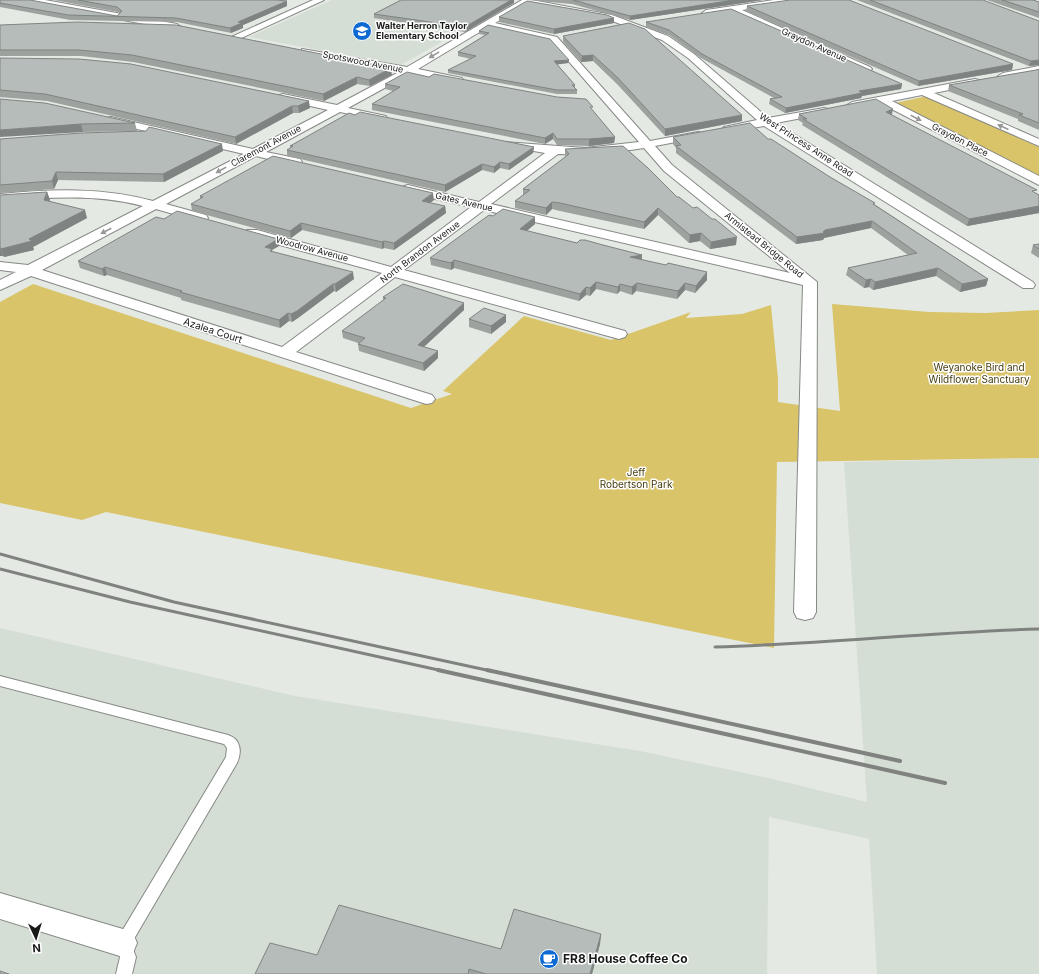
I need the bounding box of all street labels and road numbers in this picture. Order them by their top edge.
street label: Graydon Avenue [780,25,849,64]
street label: Spotswood Avenue [322,48,404,75]
street label: West Princess Anne Road [757,110,855,179]
street label: Graydon Place [930,121,990,159]
street label: Claremont Avenue [229,122,303,169]
street label: Gates Avenue [434,190,494,213]
street label: Armistead Bridge Road [723,210,806,280]
street label: North Brandon Avenue [378,218,462,285]
street label: Woodrow Avenue [275,234,350,263]
street label: Azalea Court [182,315,245,345]

